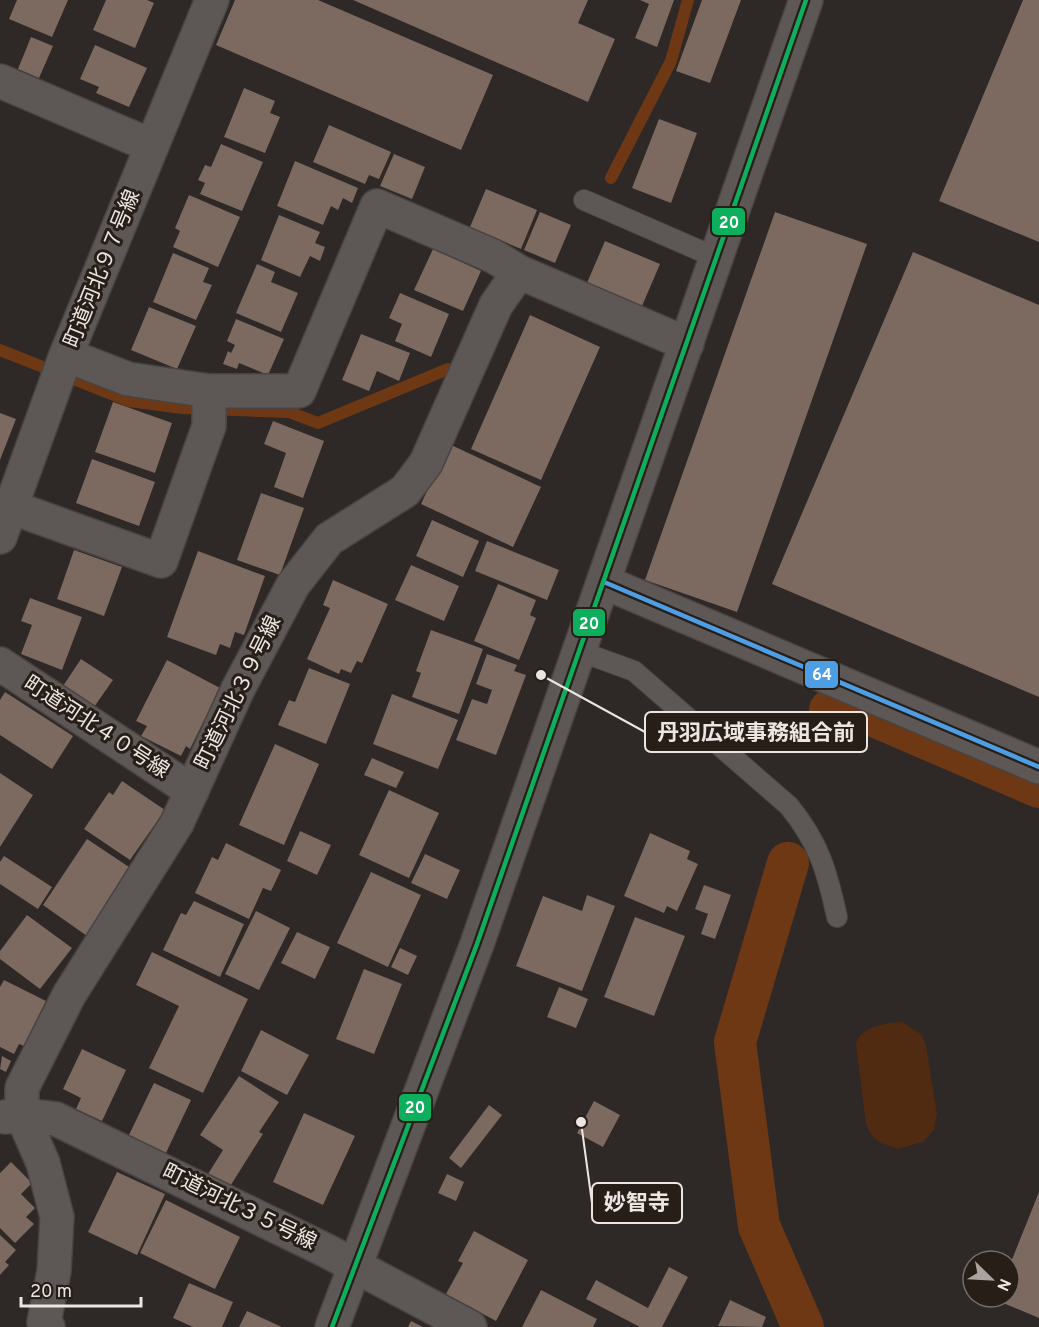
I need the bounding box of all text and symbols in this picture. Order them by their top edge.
street label: 町道河北９７号線 [59,186,147,352]
line badge: 20 [711,207,746,236]
text: 20 [719,214,739,234]
line badge: 20 [572,608,606,637]
street label: 町道河北３９号線 [190,612,288,774]
text: 20 [579,615,599,635]
line badge: 64 [804,660,839,689]
text: 64 [812,666,832,686]
street label: 町道河北４０号線 [18,671,174,785]
callout: 丹羽広域事務組合前 [645,712,867,752]
text: 丹羽広域事務組合前 [657,721,855,748]
line badge: 20 [398,1093,432,1122]
text: 20 [405,1099,425,1119]
street label: 町道河北３５号線 [158,1159,320,1257]
callout: 妙智寺 [592,1183,682,1223]
text: 妙智寺 [604,1191,670,1218]
north arrow [961,1249,1021,1309]
scale bar [21,1270,141,1308]
text: N [991,1275,1014,1294]
text: 20 m [30,1281,72,1304]

